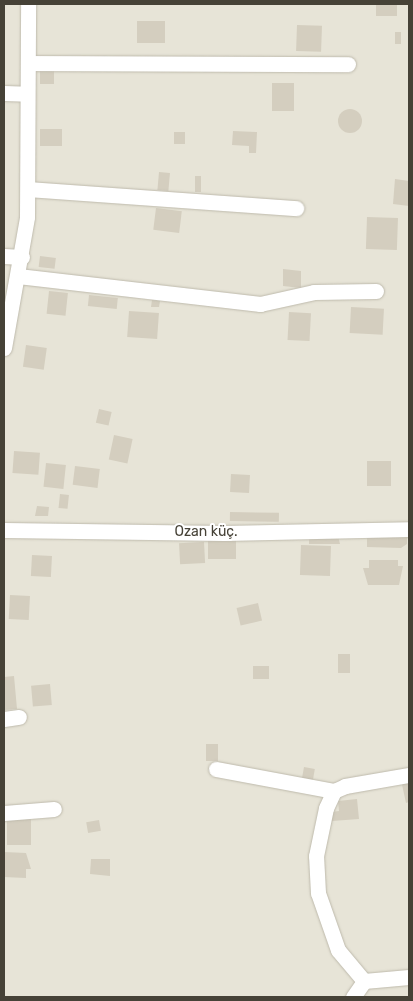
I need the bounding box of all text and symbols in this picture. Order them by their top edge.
street label: Ozan küç. [174,524,238,540]

